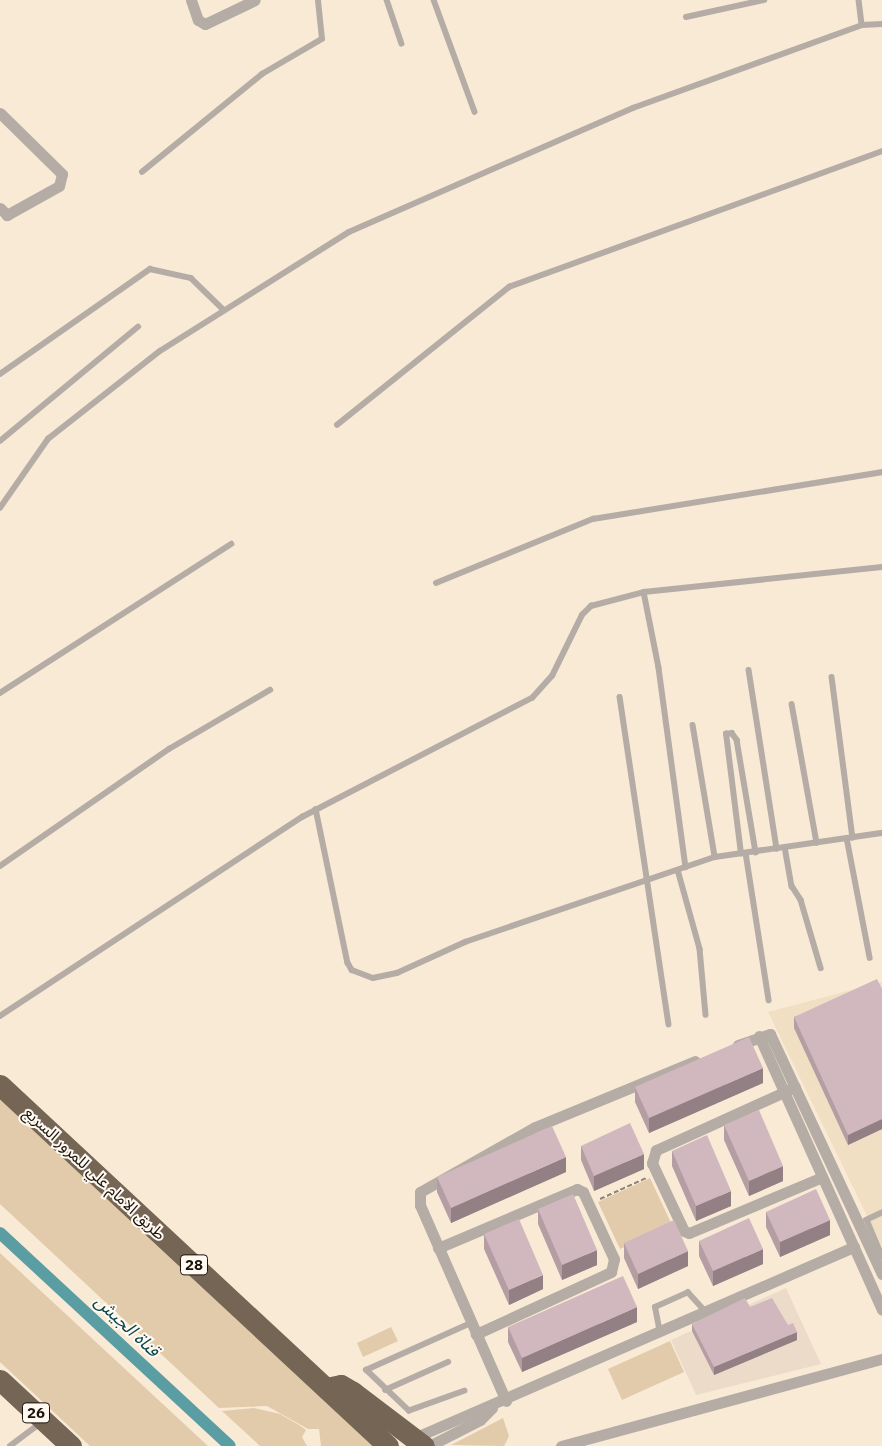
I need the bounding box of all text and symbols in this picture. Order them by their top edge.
street label: طريق الامام علي للمرور السريع [20,1102,170,1244]
road number: 28 [179,1252,209,1278]
water label: قناة الجيش [90,1290,164,1362]
road number: 26 [21,1400,51,1426]

